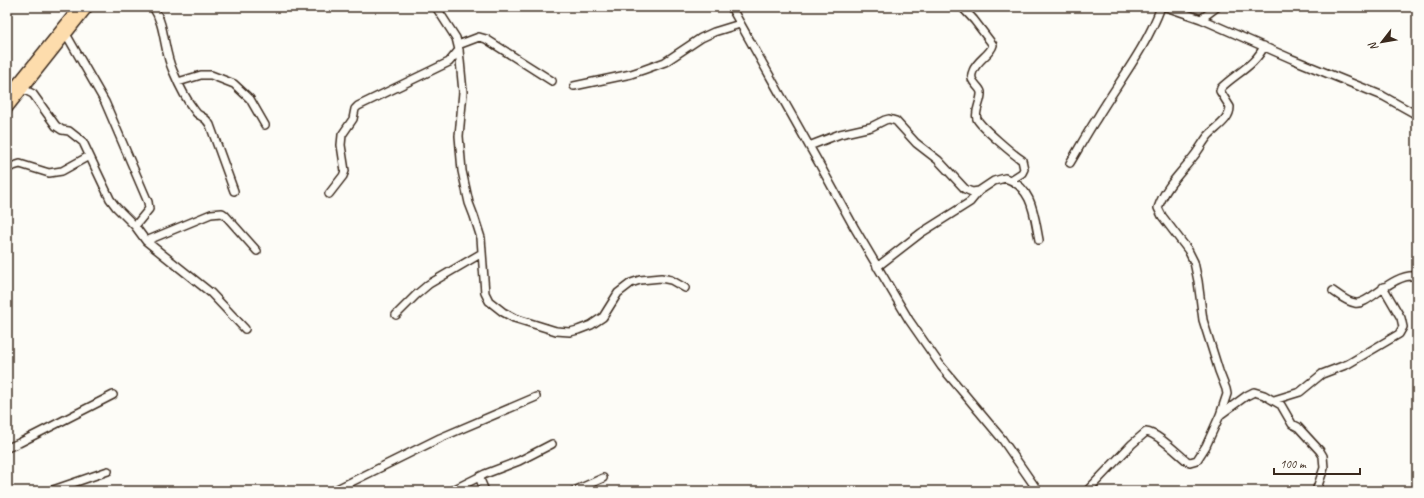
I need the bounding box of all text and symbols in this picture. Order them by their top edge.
north arrow [1362,22,1402,62]
text: N [1365,39,1381,54]
scale bar [1274,450,1360,476]
text: 100 m [1280,456,1307,472]

